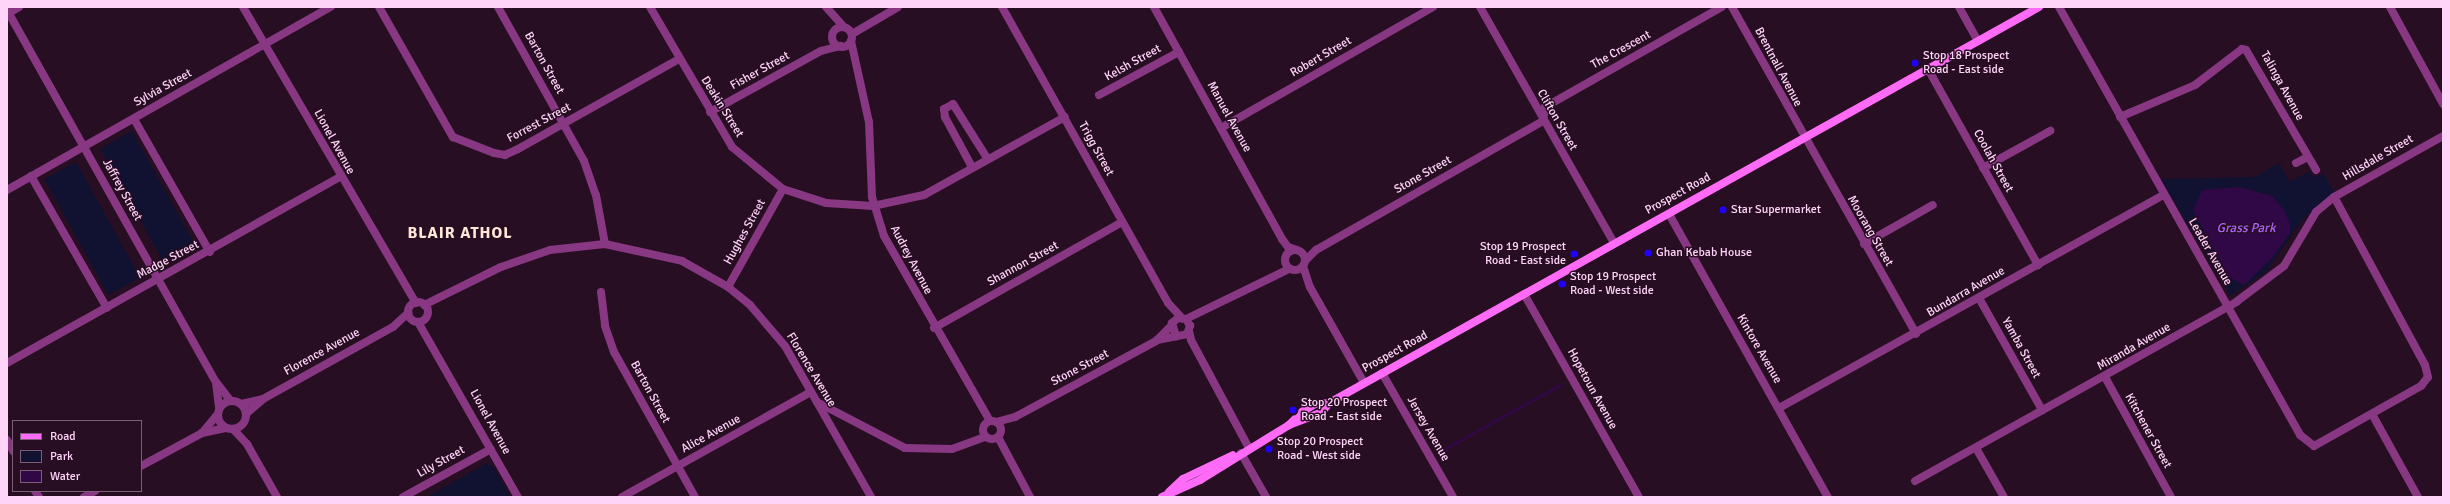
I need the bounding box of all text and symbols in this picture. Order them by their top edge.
street label: Brentnall Avenue [1751,25,1805,109]
street label: The Crescent [1589,28,1653,72]
street label: Barton Street [521,29,567,97]
street label: Robert Street [1288,34,1354,80]
street label: Kelsh Street [1102,42,1164,84]
street label: Fisher Street [728,49,792,93]
place label: Stop 18 Prospect Road - East side [1923,49,2009,77]
street label: Talinga Avenue [2257,49,2307,123]
marker: Stop 18 Prospect Road - East side [1910,58,1920,68]
street label: Sylvia Street [132,66,194,110]
street label: Deakin Street [697,74,747,140]
street label: Manuel Avenue [1204,79,1254,155]
street label: Clifton Street [1534,87,1580,153]
street label: Forrest Street [505,100,573,146]
street label: Lionel Avenue [310,107,358,177]
street label: Trigg Street [1075,119,1117,179]
street label: Coolah Street [1970,127,2016,195]
street label: Hillsdale Street [2340,132,2416,184]
street label: Stone Street [1392,153,1454,197]
street label: Jaffrey Street [99,157,145,223]
street label: Prospect Road [1643,170,1713,218]
street label: Moorang Street [1844,193,1896,269]
street label: Hughes Street [721,197,769,267]
place label: Star Supermarket [1731,203,1821,217]
marker: Star Supermarket [1718,205,1728,215]
street label: Leader Avenue [2185,216,2235,288]
water label: Grass Park [2217,220,2275,236]
district label: BLAIR ATHOL [407,223,513,243]
street label: Audrey Avenue [887,223,935,297]
street label: Madge Street [134,238,202,282]
street label: Shannon Street [985,239,1061,289]
place label: Stop 19 Prospect Road - East side [1480,240,1566,268]
place label: Ghan Kebab House [1656,246,1752,260]
marker: Ghan Kebab House [1643,248,1653,258]
marker: Stop 19 Prospect Road - East side [1569,249,1579,259]
street label: Bundarra Avenue [1924,264,2008,320]
place label: Stop 19 Prospect Road - West side [1570,270,1656,298]
marker: Stop 19 Prospect Road - West side [1557,279,1567,289]
street label: Kintore Avenue [1733,312,1785,386]
street label: Yamba Street [1998,315,2044,381]
street label: Miranda Avenue [2095,320,2173,374]
street label: Florence Avenue [282,325,362,379]
street label: Prospect Road [1360,328,1430,376]
street label: Florence Avenue [783,330,839,410]
street label: Hopetoun Avenue [1564,346,1620,432]
street label: Stone Street [1049,347,1111,389]
street label: Barton Street [627,358,673,426]
street label: Lionel Avenue [466,387,514,457]
street label: Kitchener Street [2121,391,2175,471]
street label: Jersey Avenue [1404,394,1452,464]
place label: Stop 20 Prospect Road - East side [1301,396,1387,424]
marker: Stop 20 Prospect Road - East side [1288,405,1298,415]
street label: Alice Avenue [679,412,743,456]
legend [12,420,142,492]
text: Road [50,429,76,444]
place label: Stop 20 Prospect Road - West side [1277,435,1363,463]
street label: Lily Street [415,443,467,481]
marker: Stop 20 Prospect Road - West side [1264,444,1274,454]
text: Park [50,449,73,464]
text: Water [50,469,80,484]

